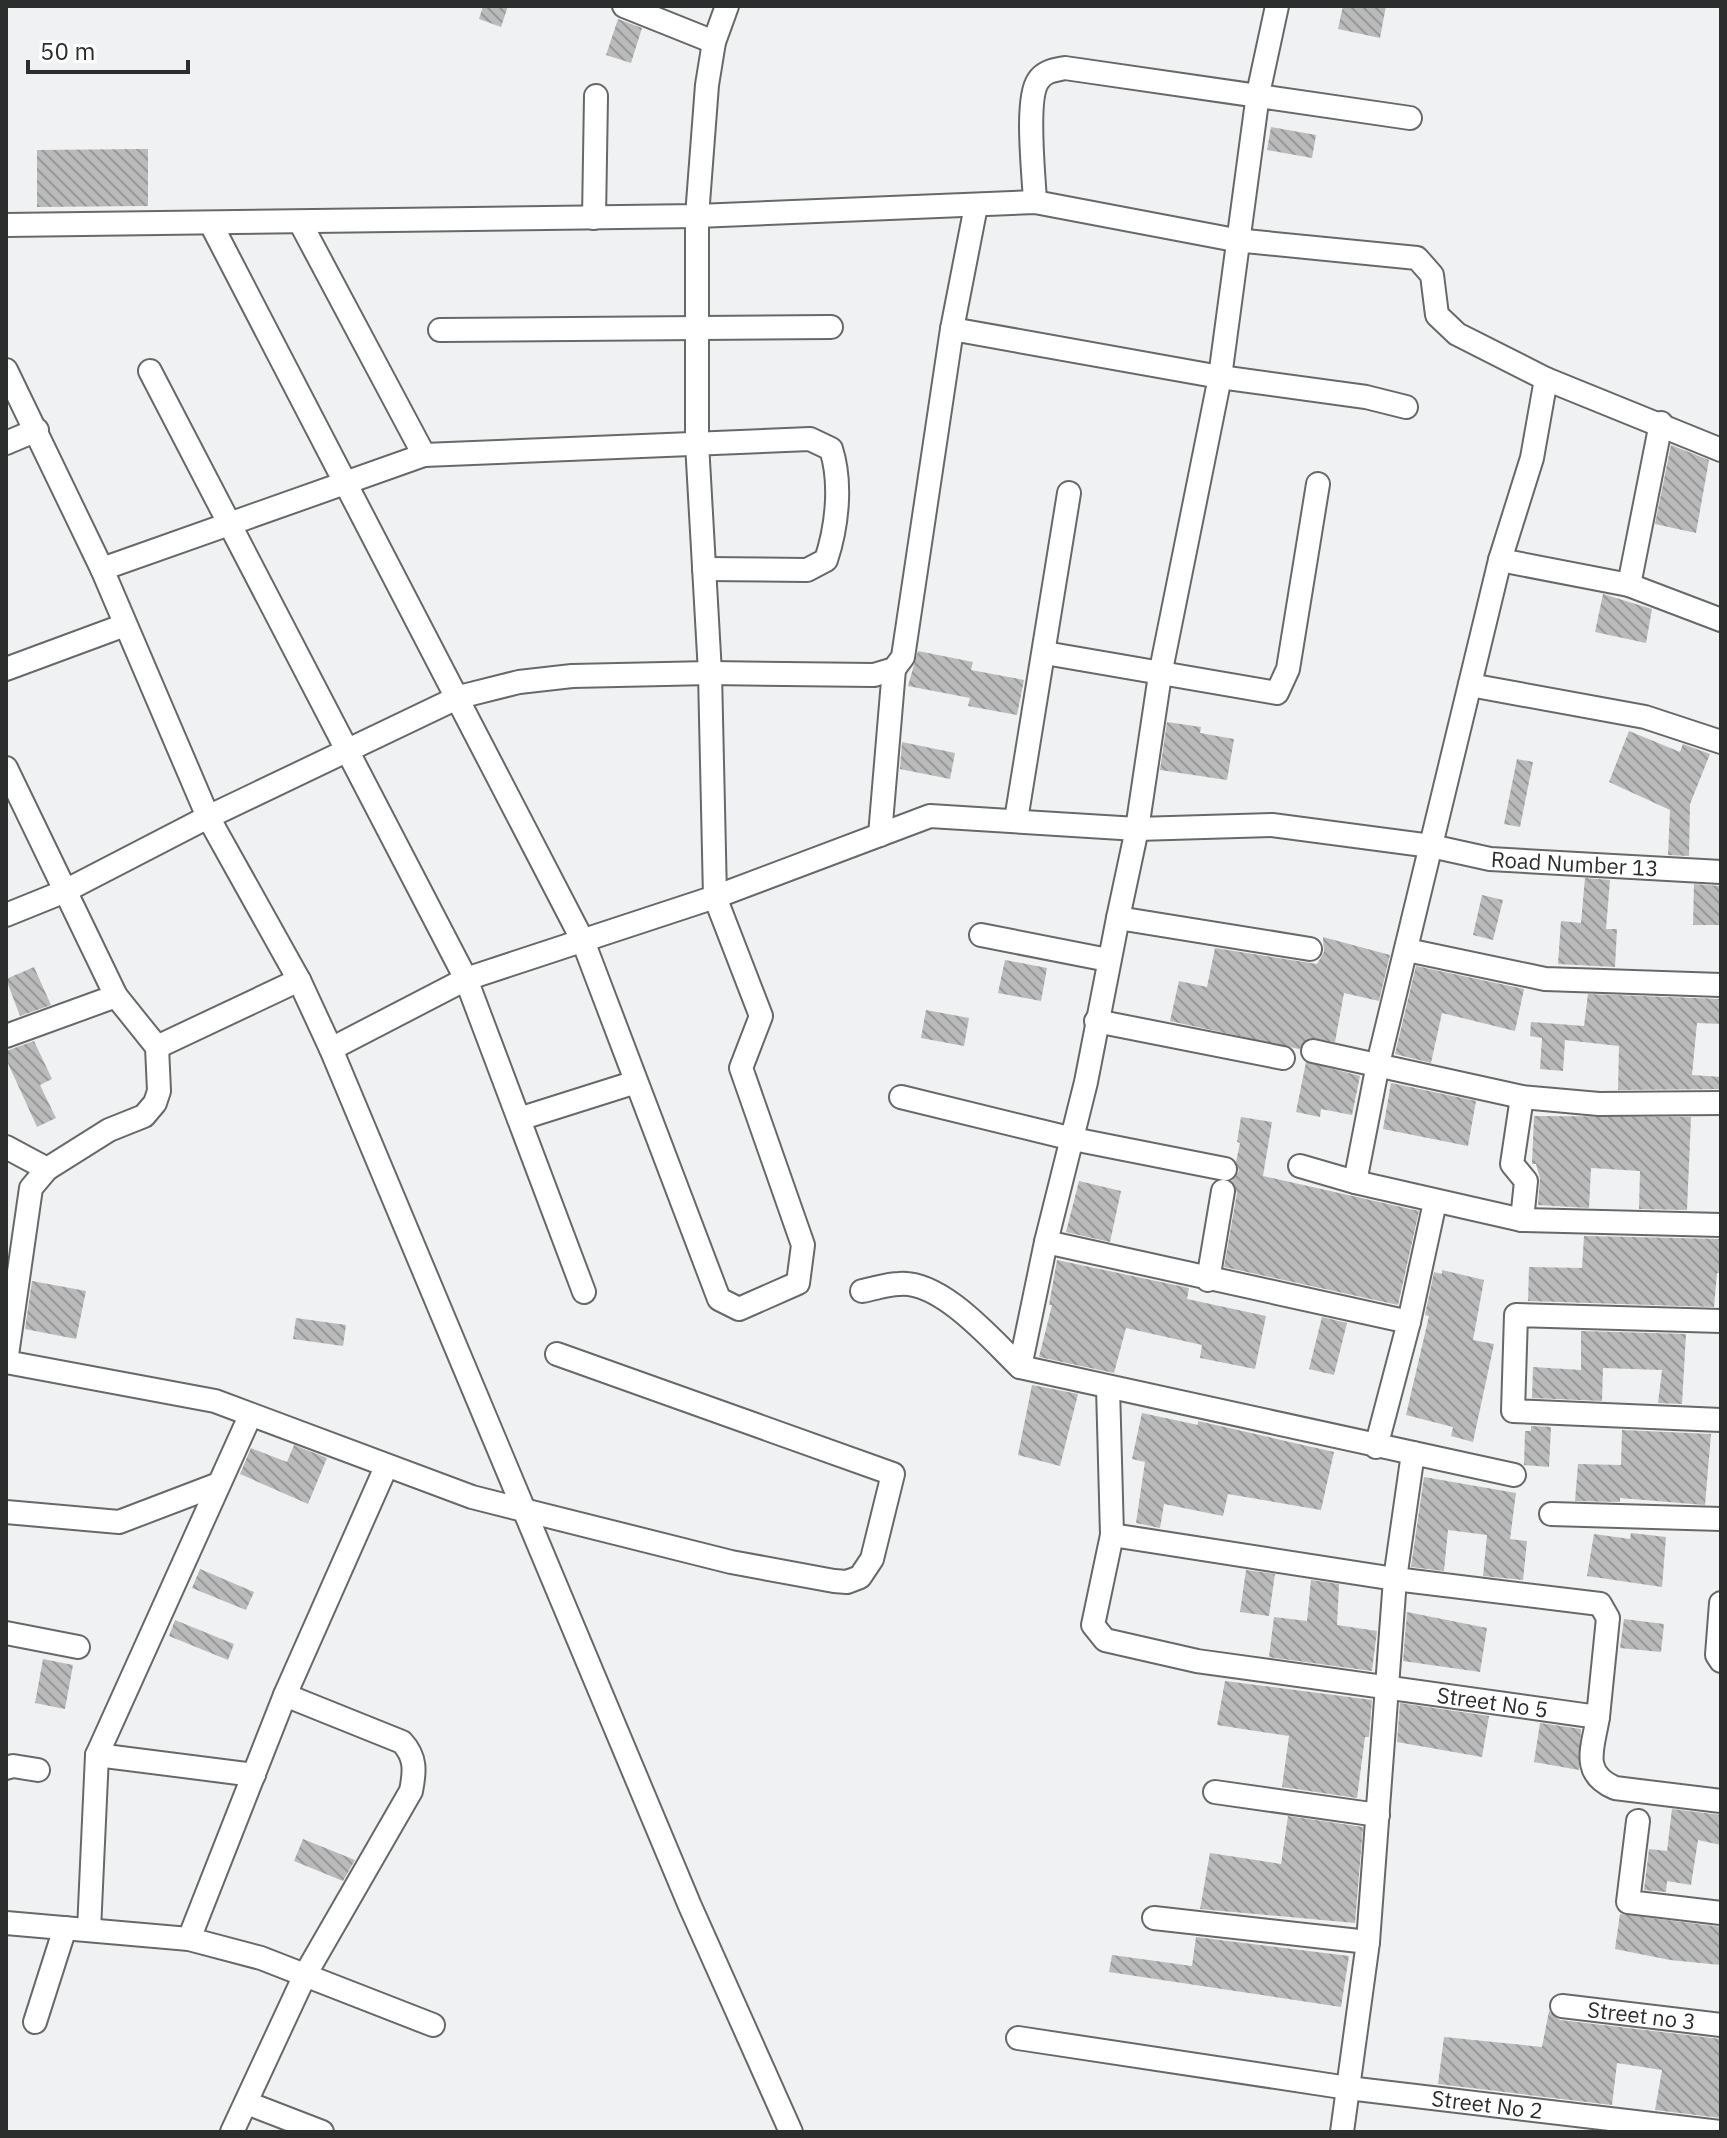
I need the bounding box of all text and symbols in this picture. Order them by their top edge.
scale bar [28,24,188,74]
text: 50 m [40,35,95,67]
street label: Road Number 13 [1490,844,1659,882]
street label: Street No 5 [1435,1680,1550,1724]
street label: Street no 3 [1586,1994,1697,2036]
street label: Street No 2 [1430,2083,1545,2125]

